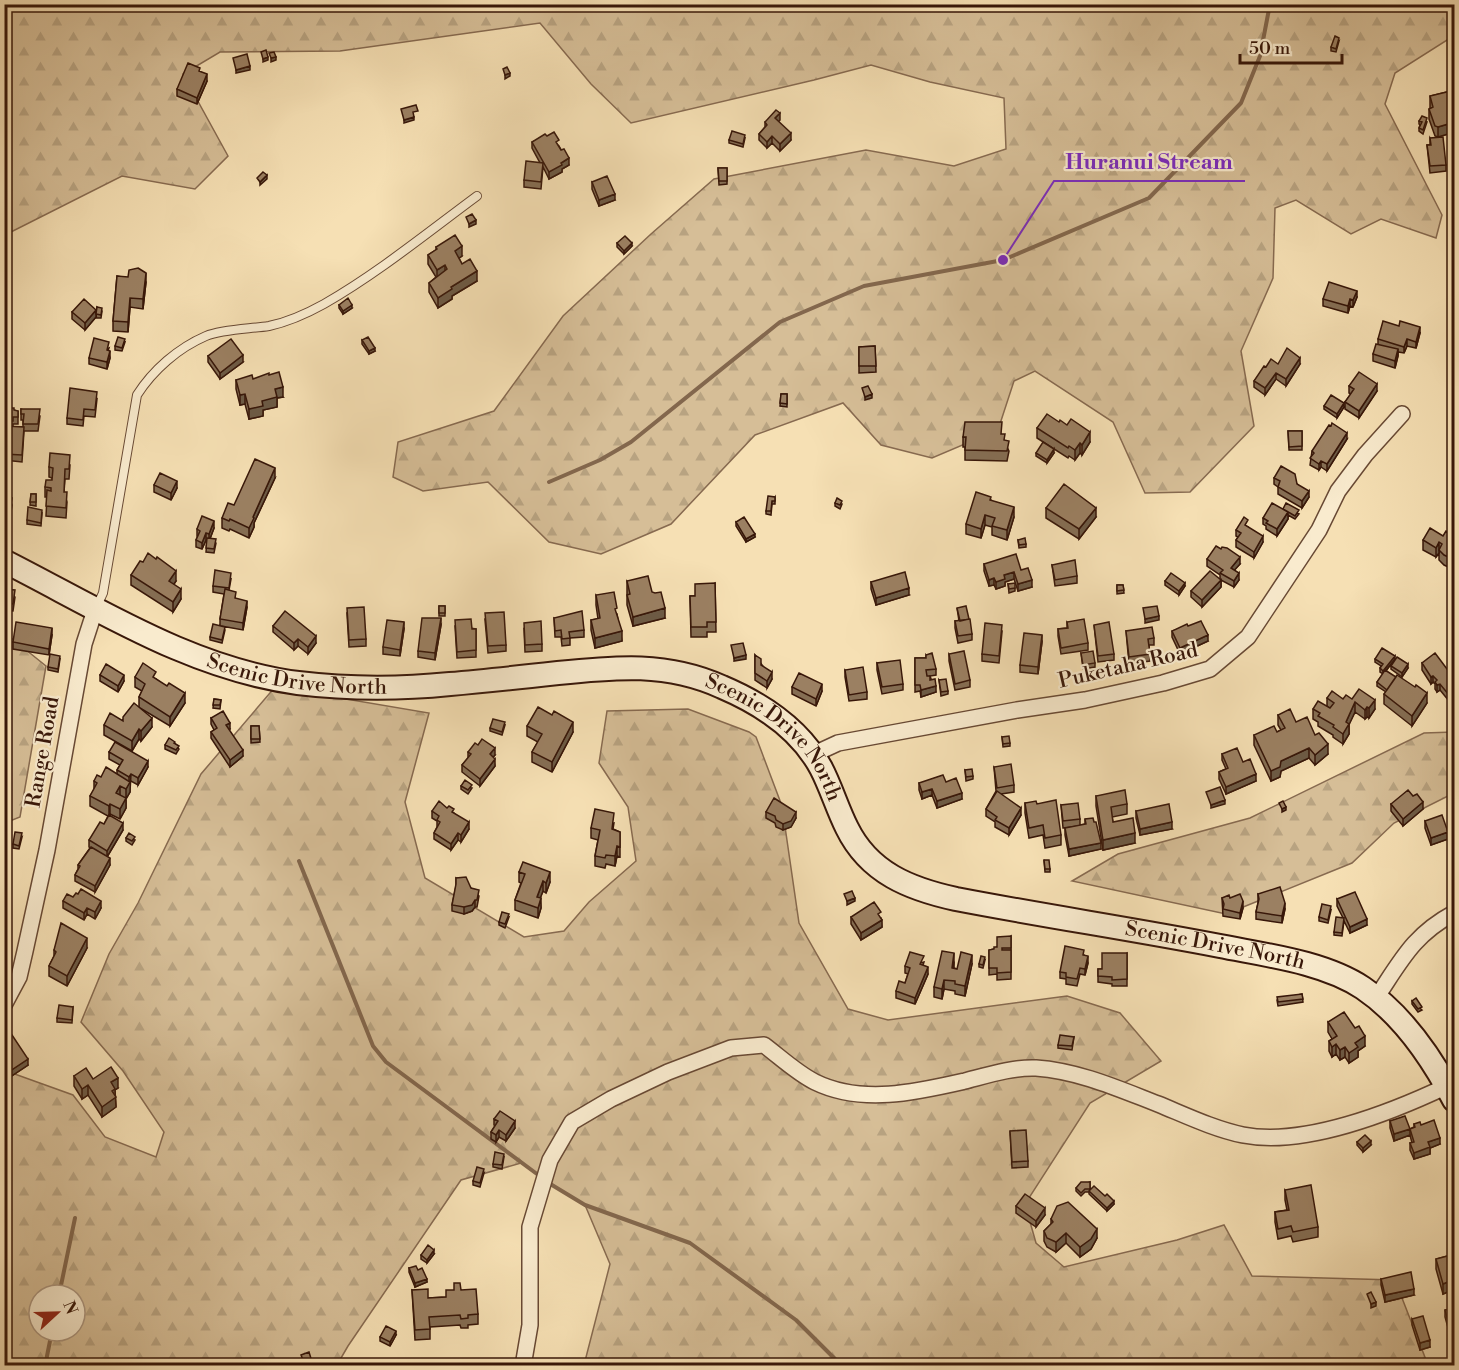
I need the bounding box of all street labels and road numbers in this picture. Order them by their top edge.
street label: Puketaha Road [1056,637,1200,695]
street label: Scenic Drive North [203,648,388,701]
street label: Scenic Drive North [701,668,847,805]
street label: Range Road [20,694,66,810]
street label: Scenic Drive North [1123,916,1308,976]

